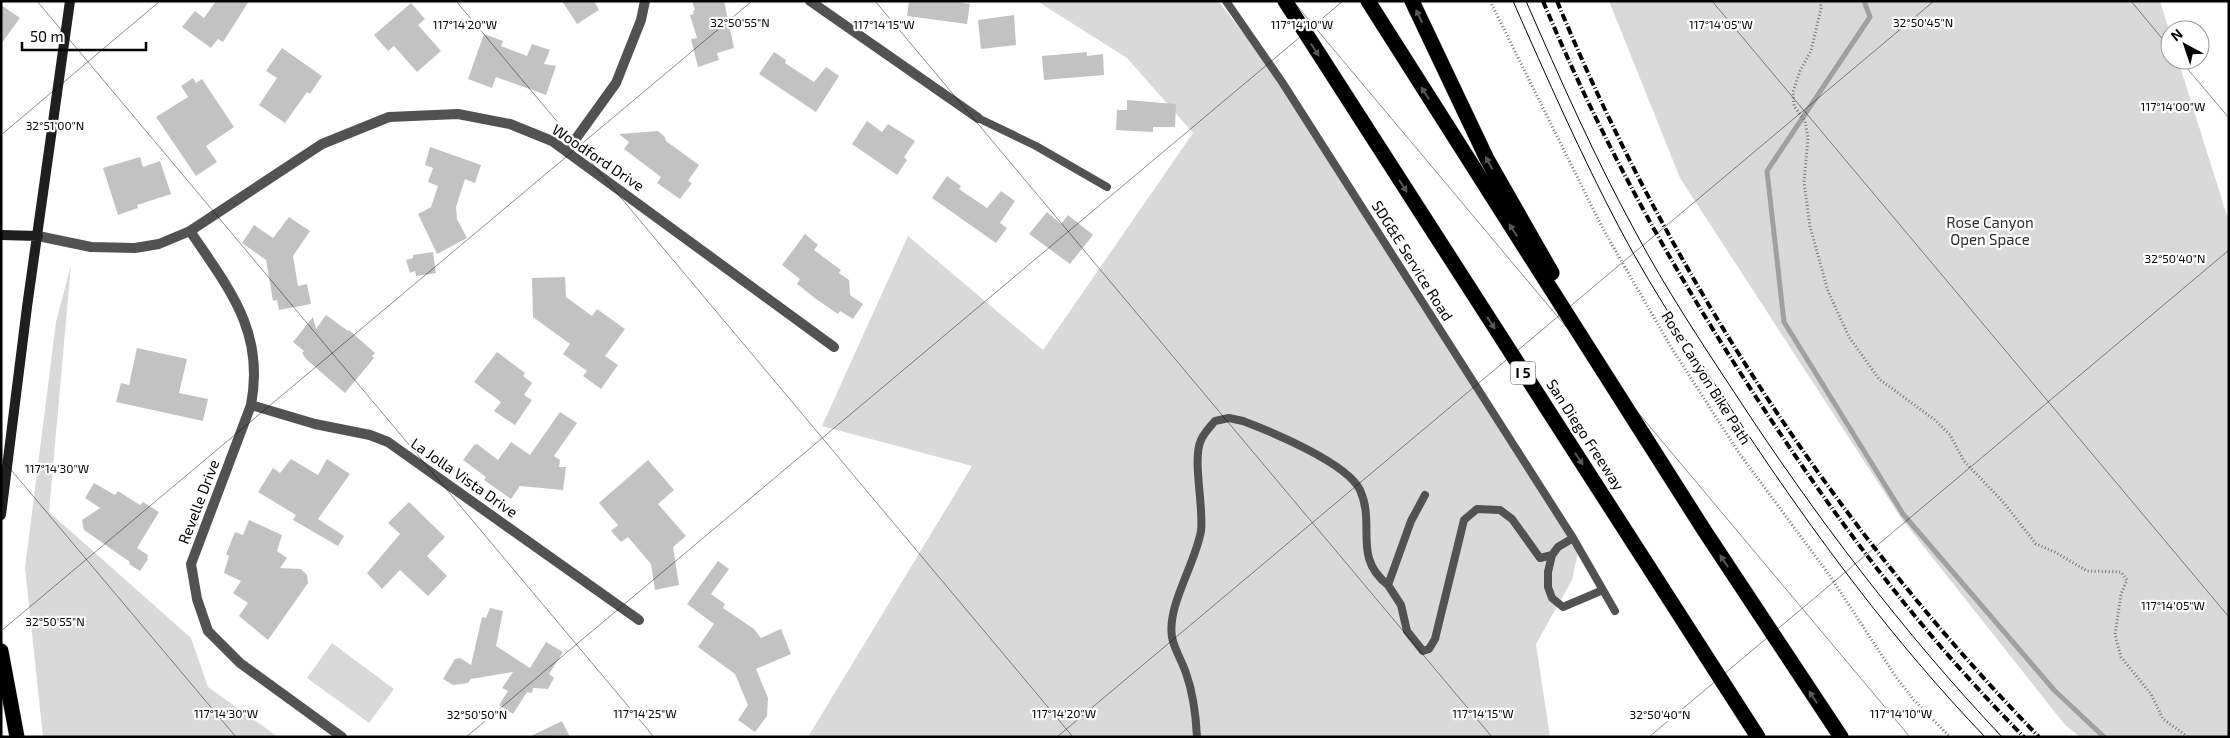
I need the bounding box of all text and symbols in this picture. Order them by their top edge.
one-way arrow [1415,9,1423,23]
text: 32°50'55"N [710,15,770,29]
text: 32°50'45"N [1893,15,1953,29]
text: 117°14'20"W [433,17,497,31]
text: 117°14'15"W [853,17,915,31]
text: 117°14'10"W [1271,17,1333,31]
text: 117°14'05"W [1689,17,1753,31]
scale bar [22,20,146,52]
north arrow [2160,20,2210,70]
text: N [2167,25,2186,44]
text: 50 m [30,27,64,45]
one-way arrow [1310,43,1320,56]
one-way arrow [1421,86,1430,100]
text: 117°14'00"W [2141,99,2205,113]
text: 32°51'00"N [26,118,84,132]
street label: Woodford Drive [549,120,648,195]
one-way arrow [1485,155,1493,170]
one-way arrow [1398,180,1408,193]
street label: SDG&E Service Road [1369,197,1457,324]
park label: Rose Canyon Open Space [1946,213,2034,248]
one-way arrow [1508,223,1518,237]
text: 32°50'40"N [2144,251,2206,265]
street label: Rose Canyon Bike Path [1658,307,1755,448]
one-way arrow [1487,316,1496,330]
road number: I 5 [1510,362,1536,384]
street label: San Diego Freeway [1543,376,1629,493]
street label: La Jolla Vista Drive [408,434,521,521]
one-way arrow [1575,453,1584,466]
street label: Revelle Drive [174,457,222,546]
text: 117°14'30"W [25,461,89,475]
one-way arrow [1719,554,1729,567]
text: 117°14'05"W [2141,598,2205,612]
text: 32°50'55"N [25,614,85,628]
one-way arrow [1808,690,1817,704]
text: 117°14'30"W [194,706,258,720]
text: 117°14'25"W [613,706,677,720]
text: 117°14'20"W [1032,706,1096,720]
text: 117°14'15"W [1452,706,1514,720]
text: 117°14'10"W [1870,706,1932,720]
text: 32°50'50"N [447,707,507,721]
text: 32°50'40"N [1629,707,1691,721]

